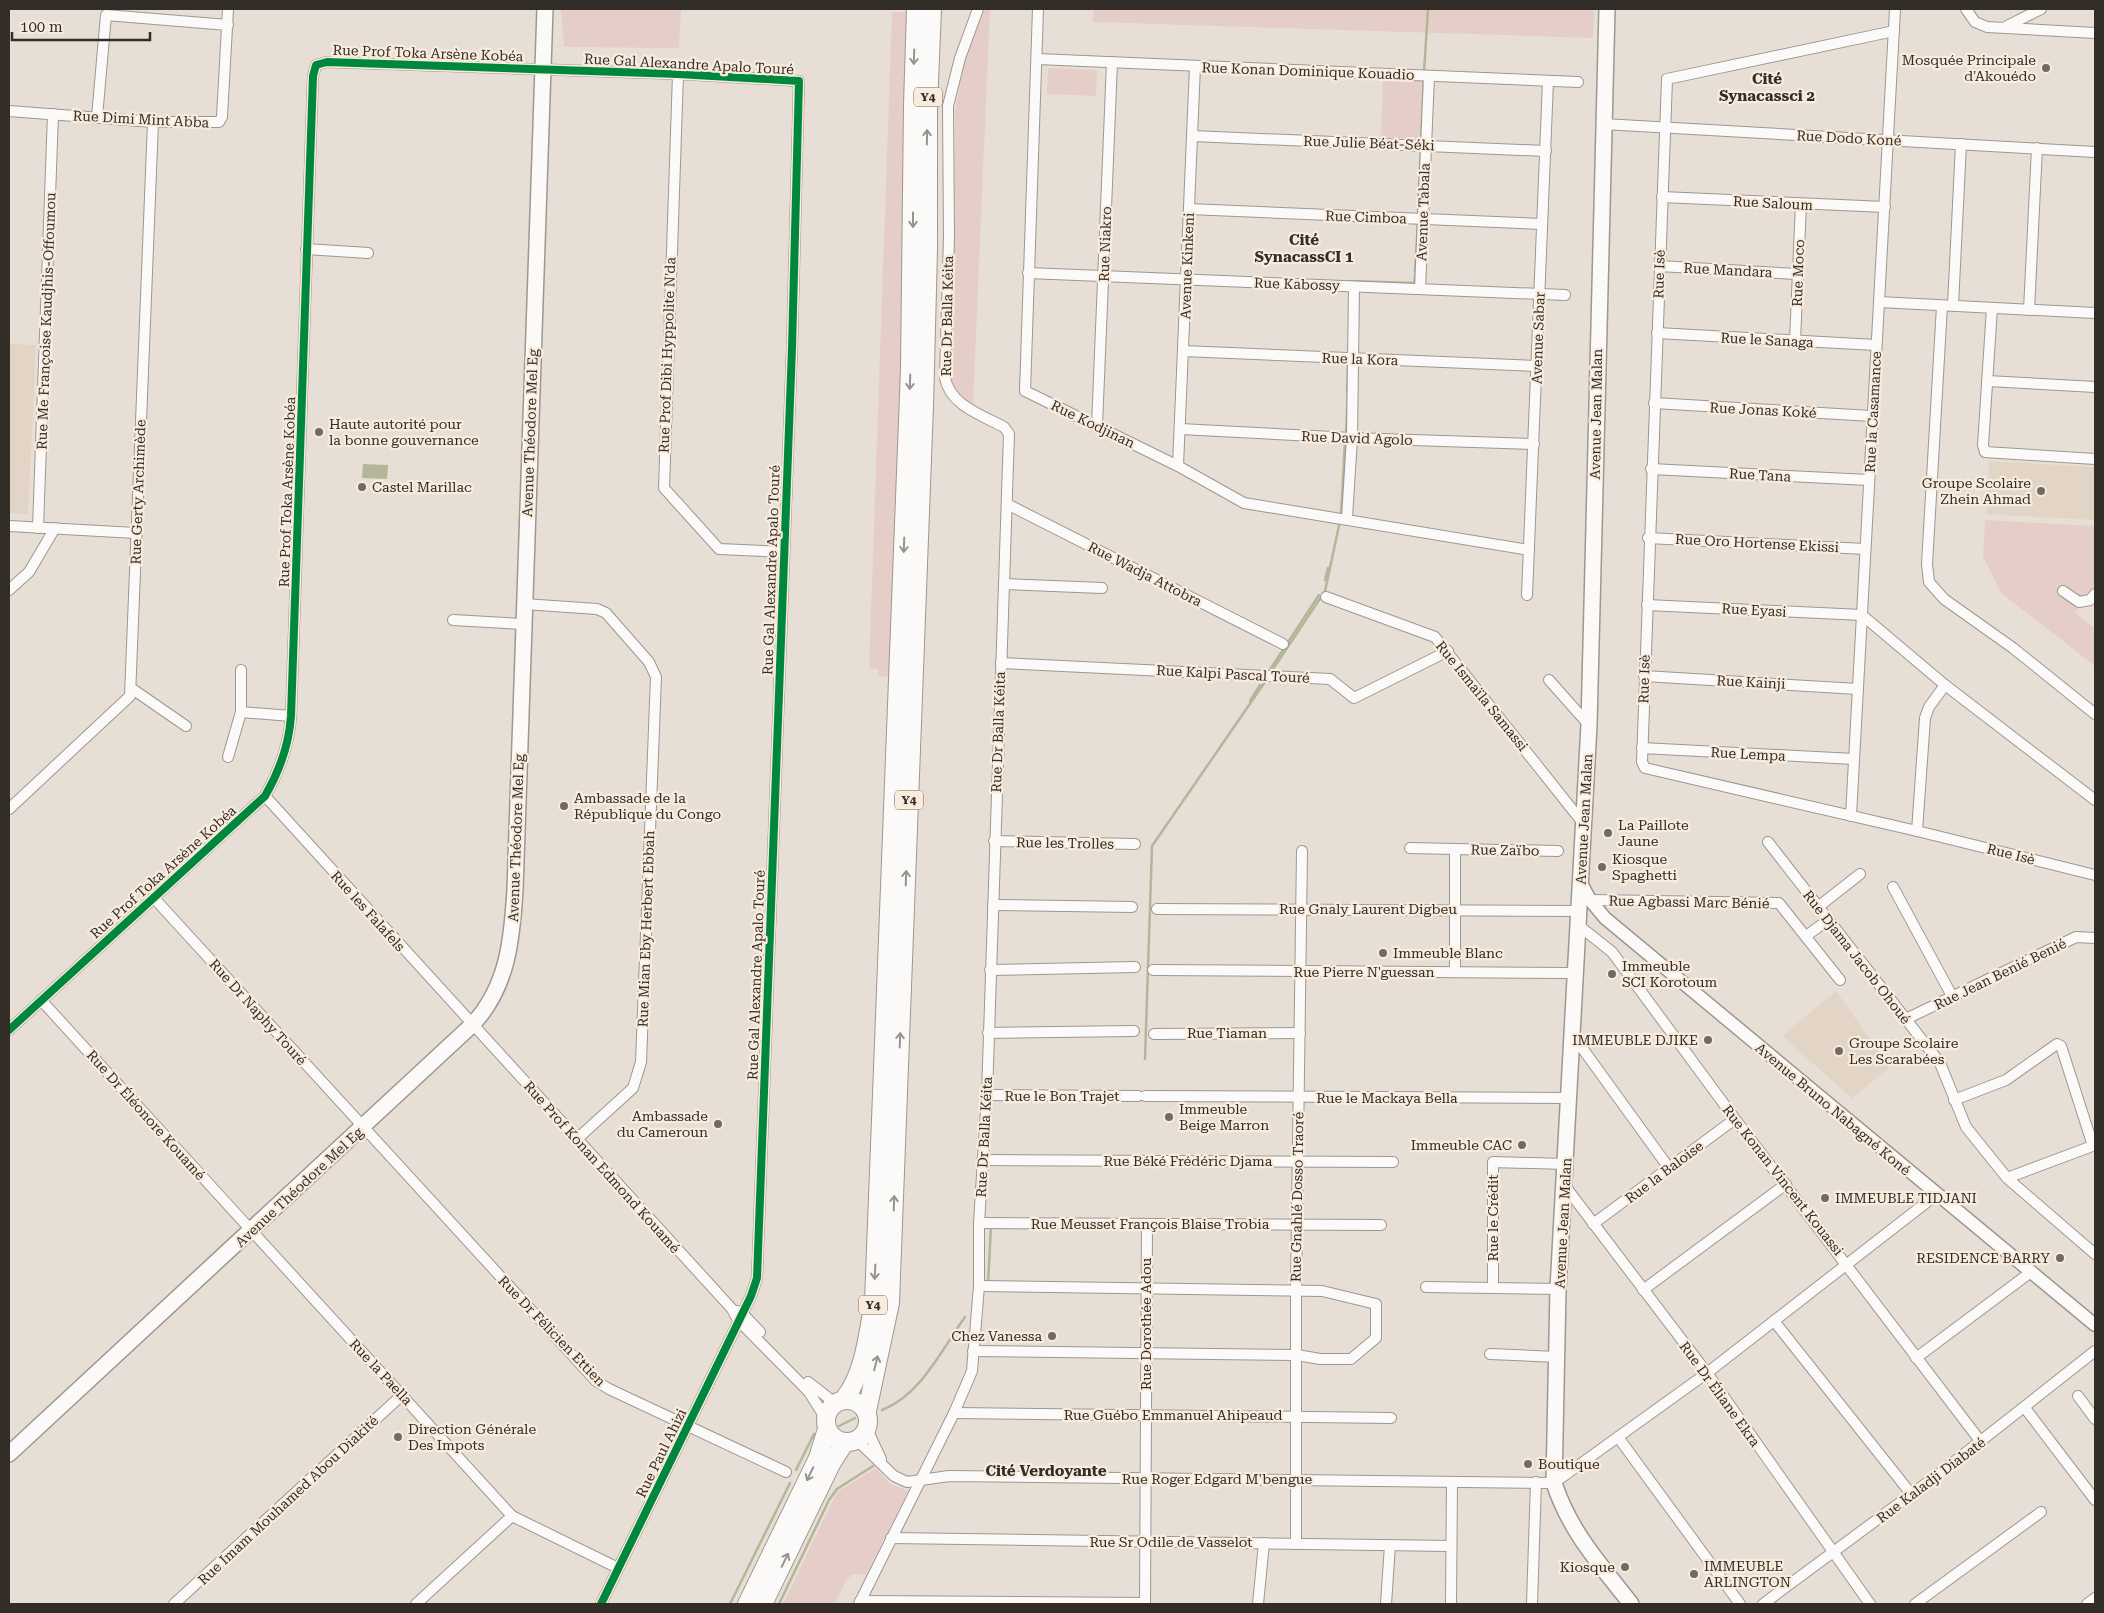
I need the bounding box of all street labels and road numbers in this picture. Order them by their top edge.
street label: Rue Prof Toka Arsène Kobéa [332,42,524,64]
street label: Rue Gal Alexandre Apalo Touré [584,51,795,78]
street label: Rue Konan Dominique Kouadio [1201,59,1415,83]
road number: Y4 [914,88,942,106]
street label: Rue Dimi Mint Abba [72,107,210,131]
street label: Rue Dodo Koné [1796,127,1902,149]
street label: Rue Julie Béat-Séki [1303,133,1436,153]
street label: Avenue Tabala [1413,162,1433,261]
street label: Rue Me Françoise Kaudjhis-Offoumou [34,192,58,450]
street label: Rue Saloum [1733,193,1814,213]
street label: Rue Niakro [1096,206,1114,282]
street label: Rue Cimboa [1325,208,1408,226]
street label: Avenue Kinkeni [1177,212,1197,320]
street label: Rue Moco [1789,239,1807,307]
street label: Rue Isè [1650,249,1668,299]
street label: Rue Dr Balla Kéita [938,255,956,377]
street label: Rue Prof Dibi Hyppolite N'da [656,256,678,453]
street label: Rue Mandara [1683,260,1773,280]
street label: Rue Kabossy [1254,275,1341,294]
street label: Avenue Sabar [1528,291,1548,384]
street label: Rue le Sanaga [1720,330,1814,350]
street label: Avenue Jean Malan [1587,348,1605,480]
street label: Avenue Théodore Mel Eg [519,349,541,517]
street label: Rue la Kora [1321,350,1399,368]
street label: Rue la Casamance [1862,351,1884,473]
street label: Rue Prof Toka Arsène Kobéa [276,396,298,588]
street label: Rue Kodjinan [1049,397,1137,451]
street label: Rue Jonas Koké [1709,399,1817,421]
street label: Rue Gerty Archimède [127,419,149,565]
street label: Rue David Agolo [1301,428,1413,448]
street label: Rue Gal Alexandre Apalo Touré [759,464,783,675]
street label: Rue Tana [1729,465,1792,485]
street label: Rue Oro Hortense Ekissi [1675,531,1840,555]
street label: Rue Wadja Attobra [1085,538,1205,610]
street label: Rue Eyasi [1721,600,1787,620]
street label: Rue Ismaïla Samassi [1433,638,1532,755]
street label: Rue Isè [1635,654,1653,704]
street label: Rue Kalpi Pascal Touré [1156,662,1310,686]
street label: Rue Dr Balla Kéita [988,671,1008,793]
street label: Rue Kainji [1716,672,1786,692]
street label: Rue Lempa [1710,744,1786,764]
street label: Avenue Jean Malan [1573,753,1595,885]
street label: Avenue Théodore Mel Eg [505,754,527,922]
road number: Y4 [895,790,923,810]
street label: Rue Prof Toka Arsène Kobéa [87,802,240,942]
street label: Rue Mian Eby Herbert Ebbah [635,830,657,1028]
street label: Rue les Trolles [1016,834,1115,852]
street label: Rue Isè [1985,840,2037,868]
street label: Rue Zaïbo [1471,841,1539,859]
street label: Rue les Falafels [328,867,409,955]
street label: Rue Gal Alexandre Apalo Touré [744,869,768,1080]
street label: Rue Djama Jacob Ohoué [1800,887,1914,1027]
street label: Rue Agbassi Marc Bénié [1608,893,1770,911]
street label: Rue Gnaly Laurent Digbeu [1279,901,1457,917]
street label: Rue Jean Benié Benié [1931,935,2069,1013]
street label: Rue Dr Naphy Touré [206,956,310,1069]
street label: Rue Pierre N'guessan [1293,964,1435,980]
street label: Rue Tiaman [1187,1025,1267,1041]
street label: Avenue Bruno Nabagné Koné [1752,1039,1914,1179]
street label: Rue Dr Éléonore Kouamé [84,1047,209,1183]
street label: Rue Dr Balla Kéita [973,1076,995,1198]
street label: Rue Prof Konan Edmond Kouamé [521,1078,684,1256]
street label: Rue le Bon Trajet [1004,1088,1120,1104]
street label: Rue le Mackaya Bella [1316,1090,1458,1106]
street label: Rue Konan Vincent Kouassi [1719,1102,1847,1259]
street label: Rue Gnahlé Dosso Traoré [1288,1111,1306,1282]
street label: Avenue Théodore Mel Eg [232,1124,366,1250]
street label: Rue la Baloise [1622,1137,1706,1207]
street label: Rue Béké Frédéric Djama [1104,1153,1273,1169]
street label: Avenue Jean Malan [1552,1157,1574,1289]
street label: Rue le Crédit [1485,1174,1501,1262]
street label: Rue Meusset François Blaise Trobia [1031,1216,1270,1232]
street label: Rue Dorothée Adou [1138,1258,1154,1390]
street label: Rue Dr Félicien Ettien [495,1273,609,1389]
road number: Y4 [859,1296,887,1314]
street label: Rue la Paella [346,1336,416,1409]
street label: Rue Dr Éliane Ekra [1676,1338,1764,1450]
street label: Rue Paul Ahizi [633,1406,690,1500]
street label: Rue Guébo Emmanuel Ahipeaud [1064,1407,1282,1423]
street label: Rue Imam Mouhamed Abou Diakité [195,1412,382,1588]
street label: Rue Kaladji Diabaté [1874,1434,1989,1526]
street label: Rue Roger Edgard M'bengue [1122,1471,1313,1487]
street label: Rue Sr Odile de Vasselot [1089,1534,1253,1550]

